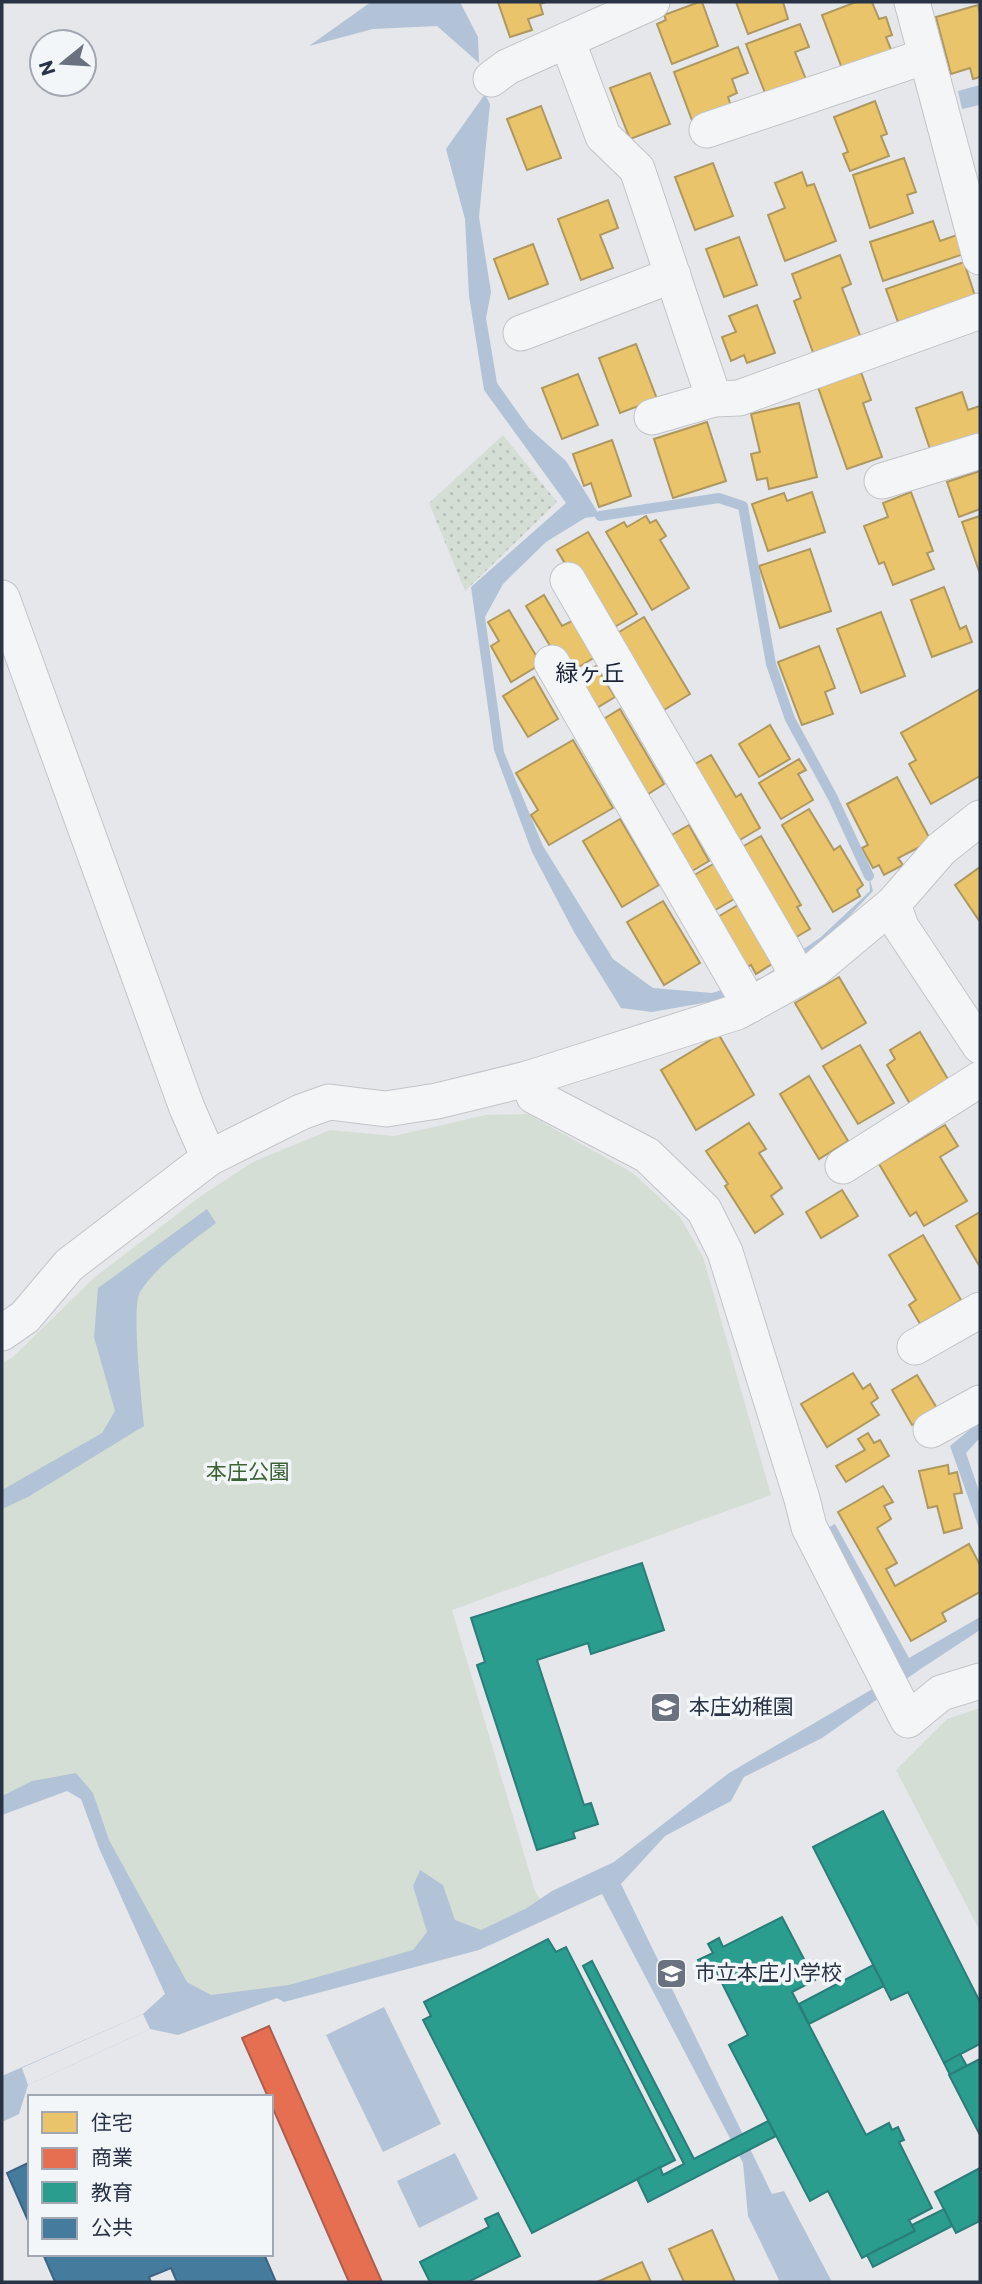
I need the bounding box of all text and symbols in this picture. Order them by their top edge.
north arrow [28,28,98,98]
text: N [33,58,59,79]
district label: 緑ヶ丘 [556,658,625,686]
park label: 本庄公園 [206,1458,290,1483]
school or university icon: 本庄幼稚園 [649,1690,683,1724]
place label: 本庄幼稚園 [689,1693,794,1718]
school or university icon: 市立本庄小学校 [655,1956,689,1990]
place label: 市立本庄小学校 [695,1959,842,1984]
legend [28,2095,273,2256]
text: 住宅 [91,2109,133,2134]
text: 商業 [91,2144,133,2169]
text: 教育 [91,2179,133,2204]
text: 公共 [91,2214,133,2239]

